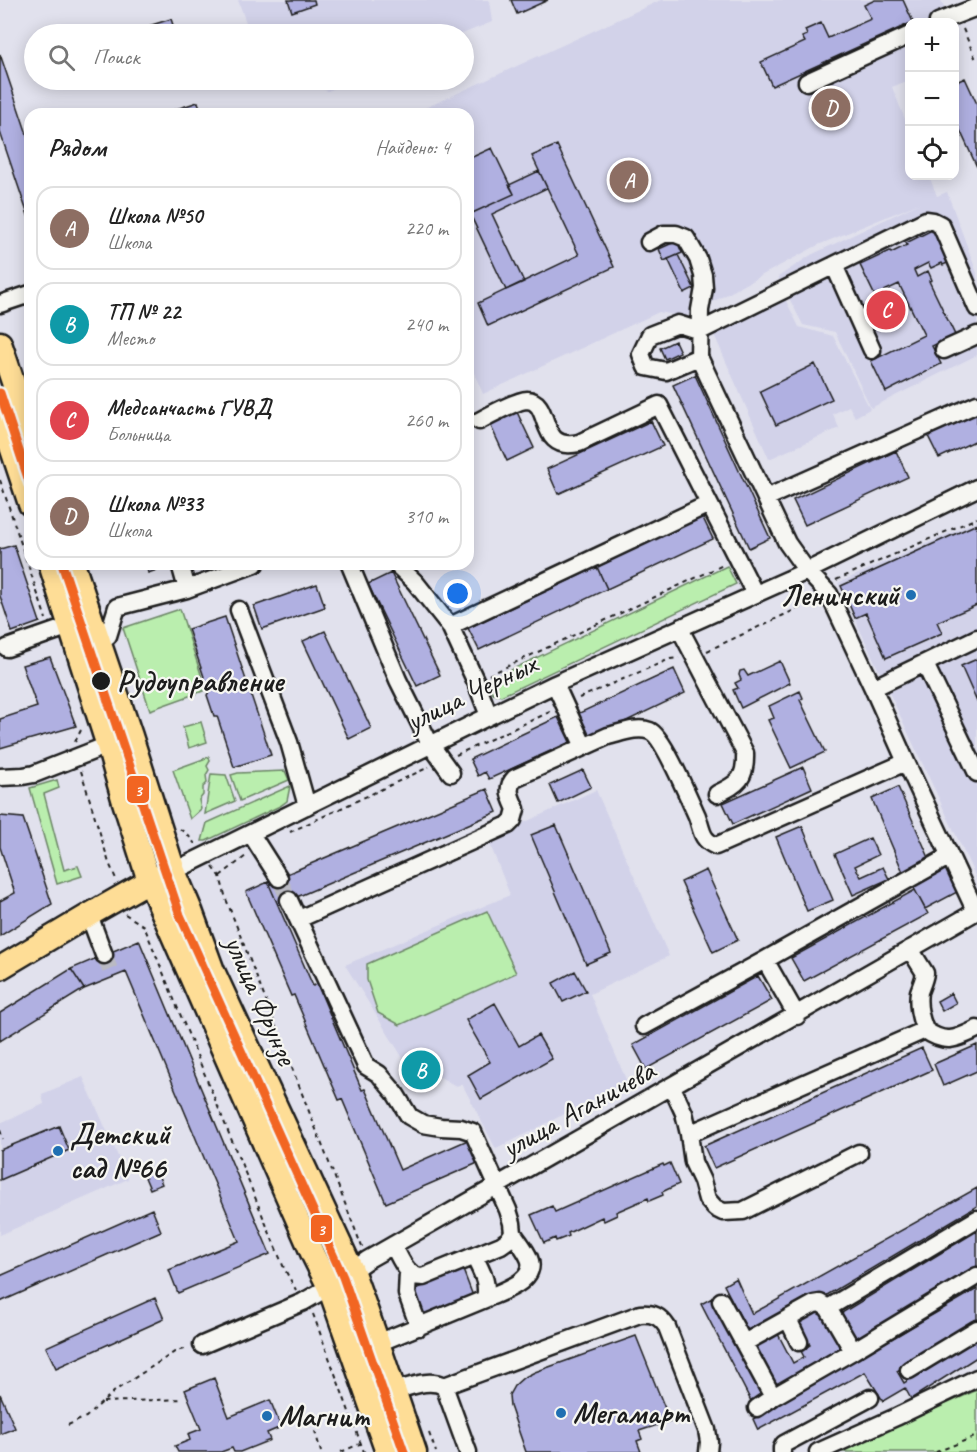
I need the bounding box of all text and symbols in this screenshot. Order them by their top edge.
map controls [905,18,959,180]
button: + [905,18,959,72]
search box [24,24,474,90]
icon: search [45,41,78,74]
text: Поиск [93,43,139,71]
button: − [905,72,959,126]
pin: D [812,86,850,130]
button: locate [905,126,959,180]
text: Рядом [48,131,106,164]
text: Найдено: 4 [375,135,450,160]
pin: A [610,158,648,202]
text: Школа №50 [107,202,202,230]
text: A [64,216,75,241]
text: 220 m [405,216,448,241]
text: Школа [107,230,151,255]
pin: C [866,288,906,332]
text: ТП № 22 [107,298,180,326]
text: B [64,312,75,337]
text: 240 m [405,312,448,337]
text: Место [107,326,154,351]
text: Медсанчасть ГУВД [107,394,272,422]
text: C [65,408,74,433]
text: 260 m [405,408,448,433]
text: Больница [107,422,170,447]
text: Школа №33 [107,490,203,518]
text: D [64,504,75,529]
text: 310 m [405,504,448,529]
text: Школа [107,518,151,543]
place label: Ленинский [780,576,901,614]
your location [443,579,472,608]
marker: Ленинский [904,588,918,602]
street label: улица Черных [398,643,545,741]
place label: Рудоуправление [117,662,286,700]
marker: Рудоуправление [90,670,112,692]
line badge: 3 [126,775,150,804]
text: 3 [134,781,143,801]
street label: улица Фрунзе [215,928,307,1073]
pin: B [402,1048,440,1092]
street label: улица Аганичева [493,1050,663,1168]
place label: Детский сад №66 [70,1115,172,1187]
marker: Детский сад №66 [51,1144,65,1158]
line badge: 3 [310,1214,333,1243]
text: 3 [317,1220,326,1240]
place label: Мегамарт [573,1394,691,1432]
place label: Магнит [279,1397,370,1435]
marker: Мегамарт [554,1406,568,1420]
marker: Магнит [260,1409,274,1423]

